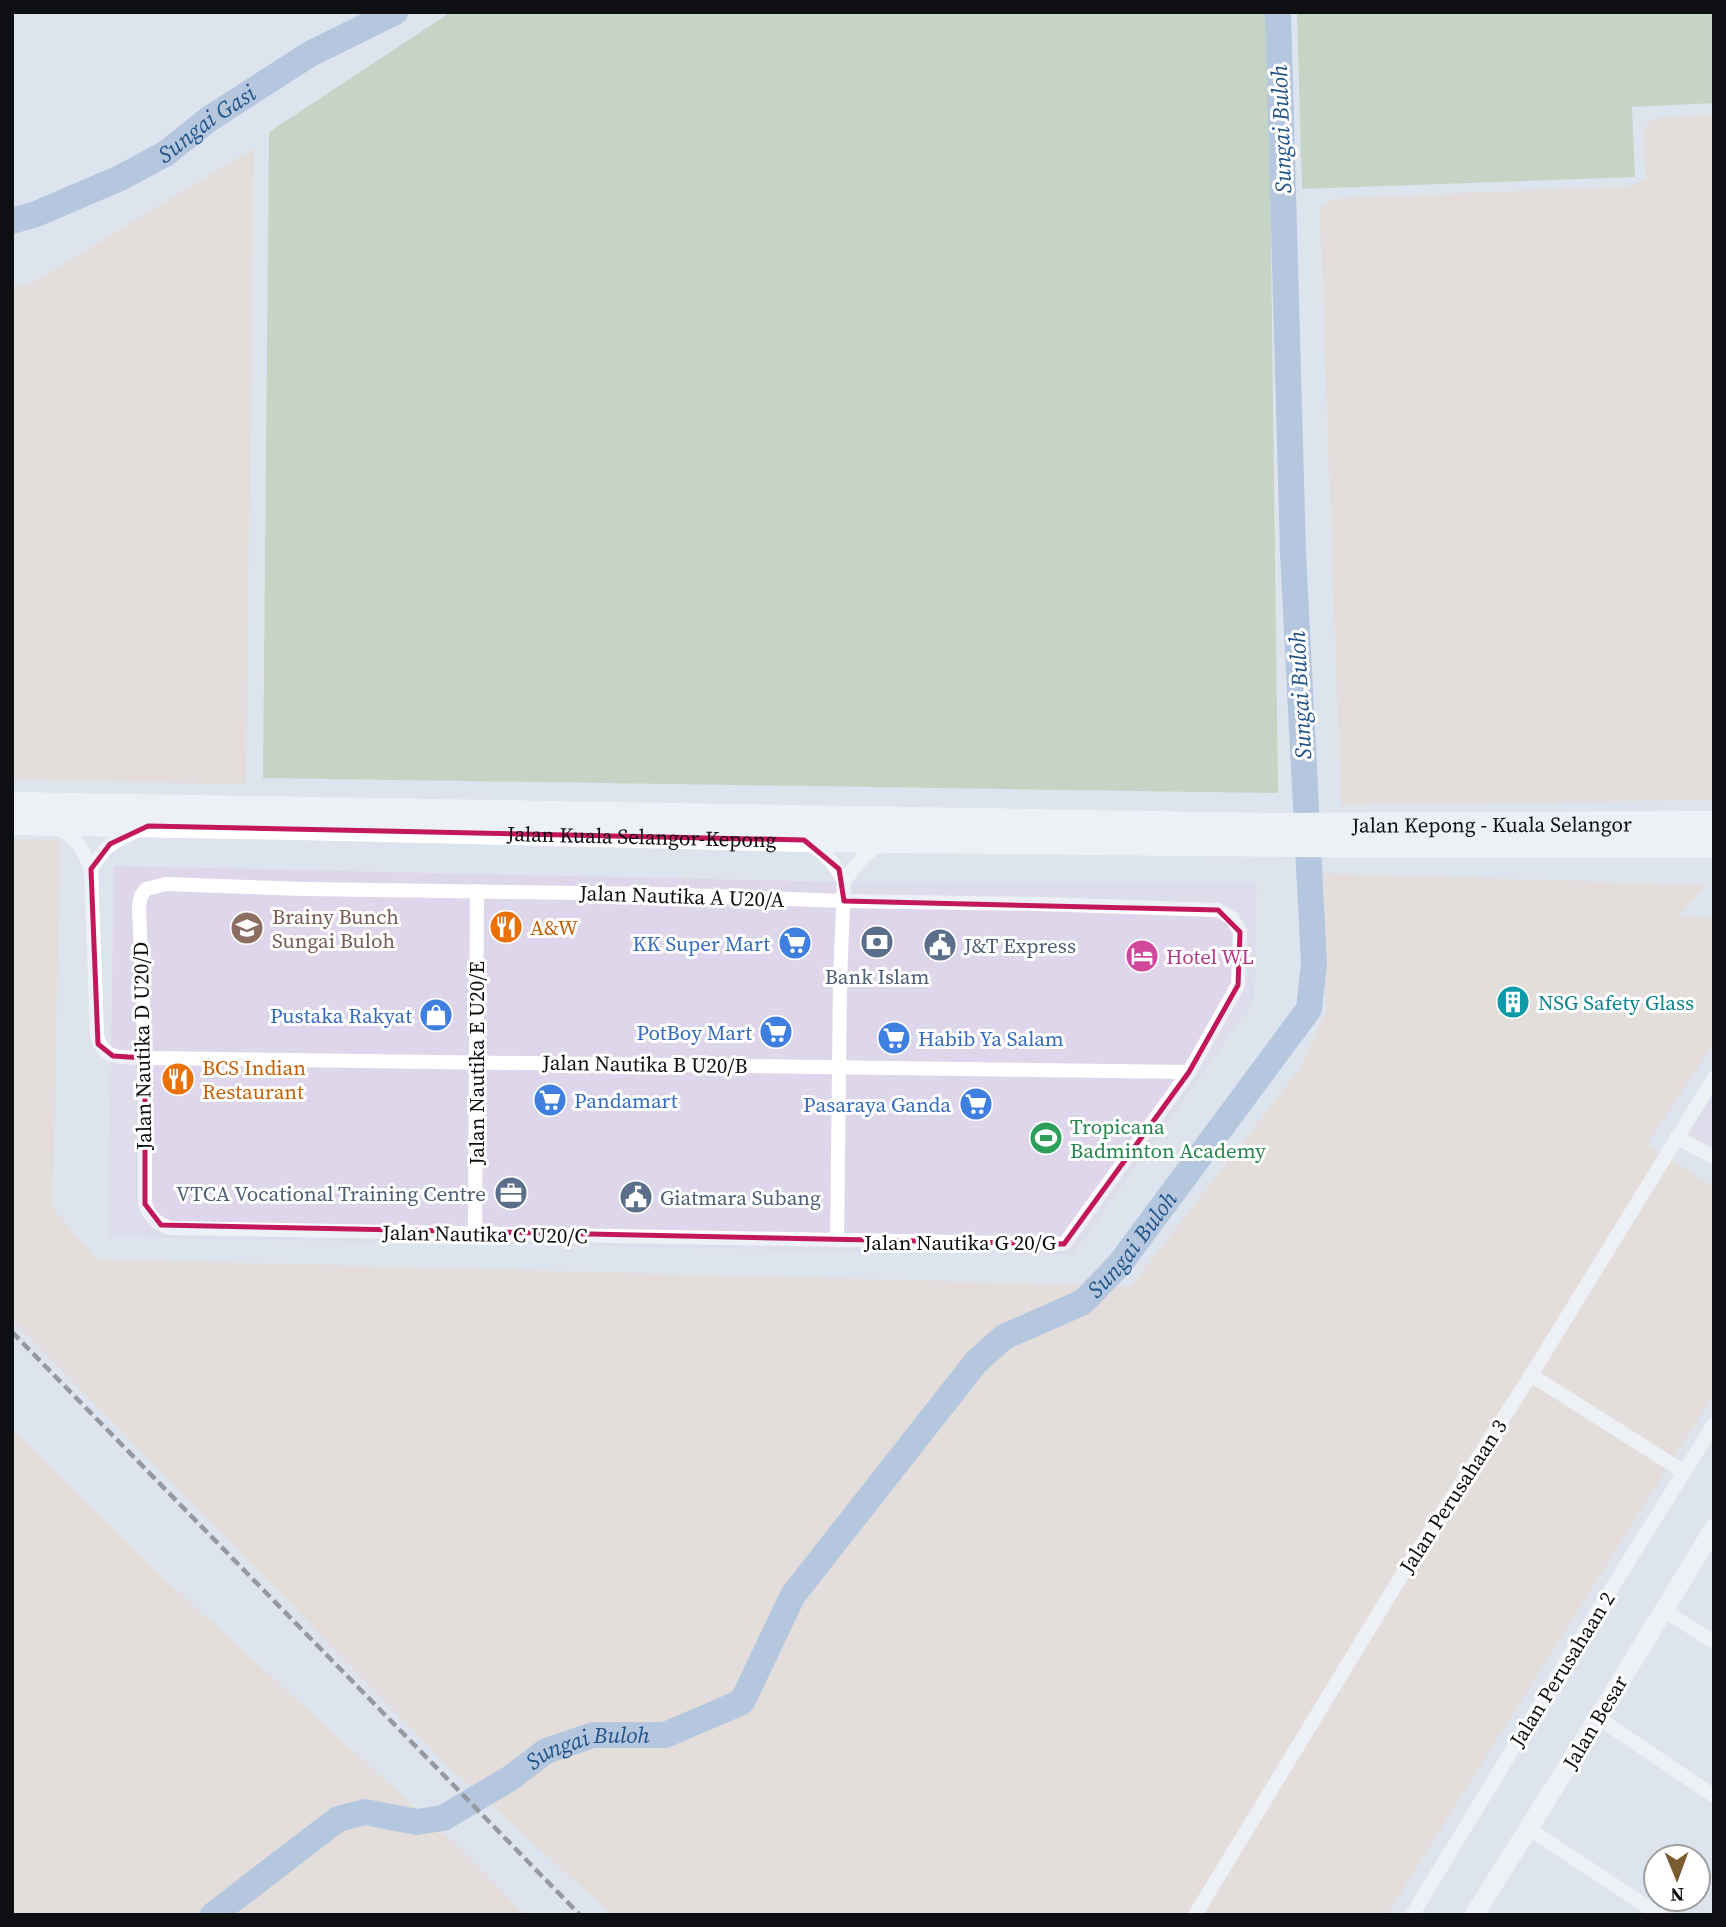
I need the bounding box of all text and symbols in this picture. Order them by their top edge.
water label: Sungai Buloh [1263,64,1299,194]
water label: Sungai Gasi [153,77,262,171]
water label: Sungai Buloh [1281,630,1319,760]
street label: Jalan Kepong - Kuala Selangor [1351,809,1632,839]
street label: Jalan Kuala Selangor-Kepong [506,818,777,854]
street label: Jalan Nautika A U20/A [578,878,785,914]
place label: Brainy Bunch Sungai Buloh [272,902,399,955]
restaurant icon: A&W [487,908,525,946]
school or university icon: Brainy Bunch Sungai Buloh [228,909,266,947]
place label: A&W [530,913,579,942]
bank icon: Bank Islam [858,923,896,961]
supermarket icon: KK Super Mart [776,924,814,962]
public building icon: J&T Express [921,926,959,964]
place label: KK Super Mart [633,929,770,958]
place label: J&T Express [963,931,1076,960]
hotel icon: Hotel WL [1123,937,1161,975]
street label: Jalan Nautika D U20/D [126,942,158,1151]
place label: Hotel WL [1166,942,1254,971]
street label: Jalan Nautika E U20/E [462,961,491,1166]
place label: Bank Islam [825,962,929,991]
building icon: NSG Safety Glass [1494,983,1532,1021]
place label: NSG Safety Glass [1538,988,1694,1017]
shop icon: Pustaka Rakyat [417,996,455,1034]
place label: Pustaka Rakyat [270,1001,412,1030]
supermarket icon: PotBoy Mart [757,1013,795,1051]
place label: PotBoy Mart [637,1018,752,1047]
supermarket icon: Habib Ya Salam [875,1019,913,1057]
place label: Habib Ya Salam [918,1024,1064,1053]
street label: Jalan Nautika B U20/B [541,1048,748,1080]
place label: BCS Indian Restaurant [202,1053,306,1106]
restaurant icon: BCS Indian Restaurant [159,1060,197,1098]
supermarket icon: Pandamart [531,1081,569,1119]
supermarket icon: Pasaraya Ganda [957,1085,995,1123]
place label: Pandamart [574,1086,678,1115]
place label: Pasaraya Ganda [803,1090,951,1119]
place label: Tropicana Badminton Academy [1070,1112,1266,1165]
sports icon: Tropicana Badminton Academy [1027,1119,1065,1157]
office icon: VTCA Vocational Training Centre [492,1174,530,1212]
public building icon: Giatmara Subang [617,1178,655,1216]
place label: VTCA Vocational Training Centre [176,1179,486,1208]
place label: Giatmara Subang [660,1183,821,1212]
water label: Sungai Buloh [1080,1184,1185,1305]
street label: Jalan Nautika C U20/C [381,1218,588,1250]
street label: Jalan Nautika G 20/G [863,1228,1056,1257]
street label: Jalan Perusahaan 3 [1392,1414,1514,1579]
street label: Jalan Perusahaan 2 [1502,1586,1621,1753]
street label: Jalan Besar [1555,1670,1634,1775]
water label: Sungai Buloh [519,1719,650,1777]
north arrow [1642,1843,1712,1913]
text: N [1670,1882,1684,1908]

